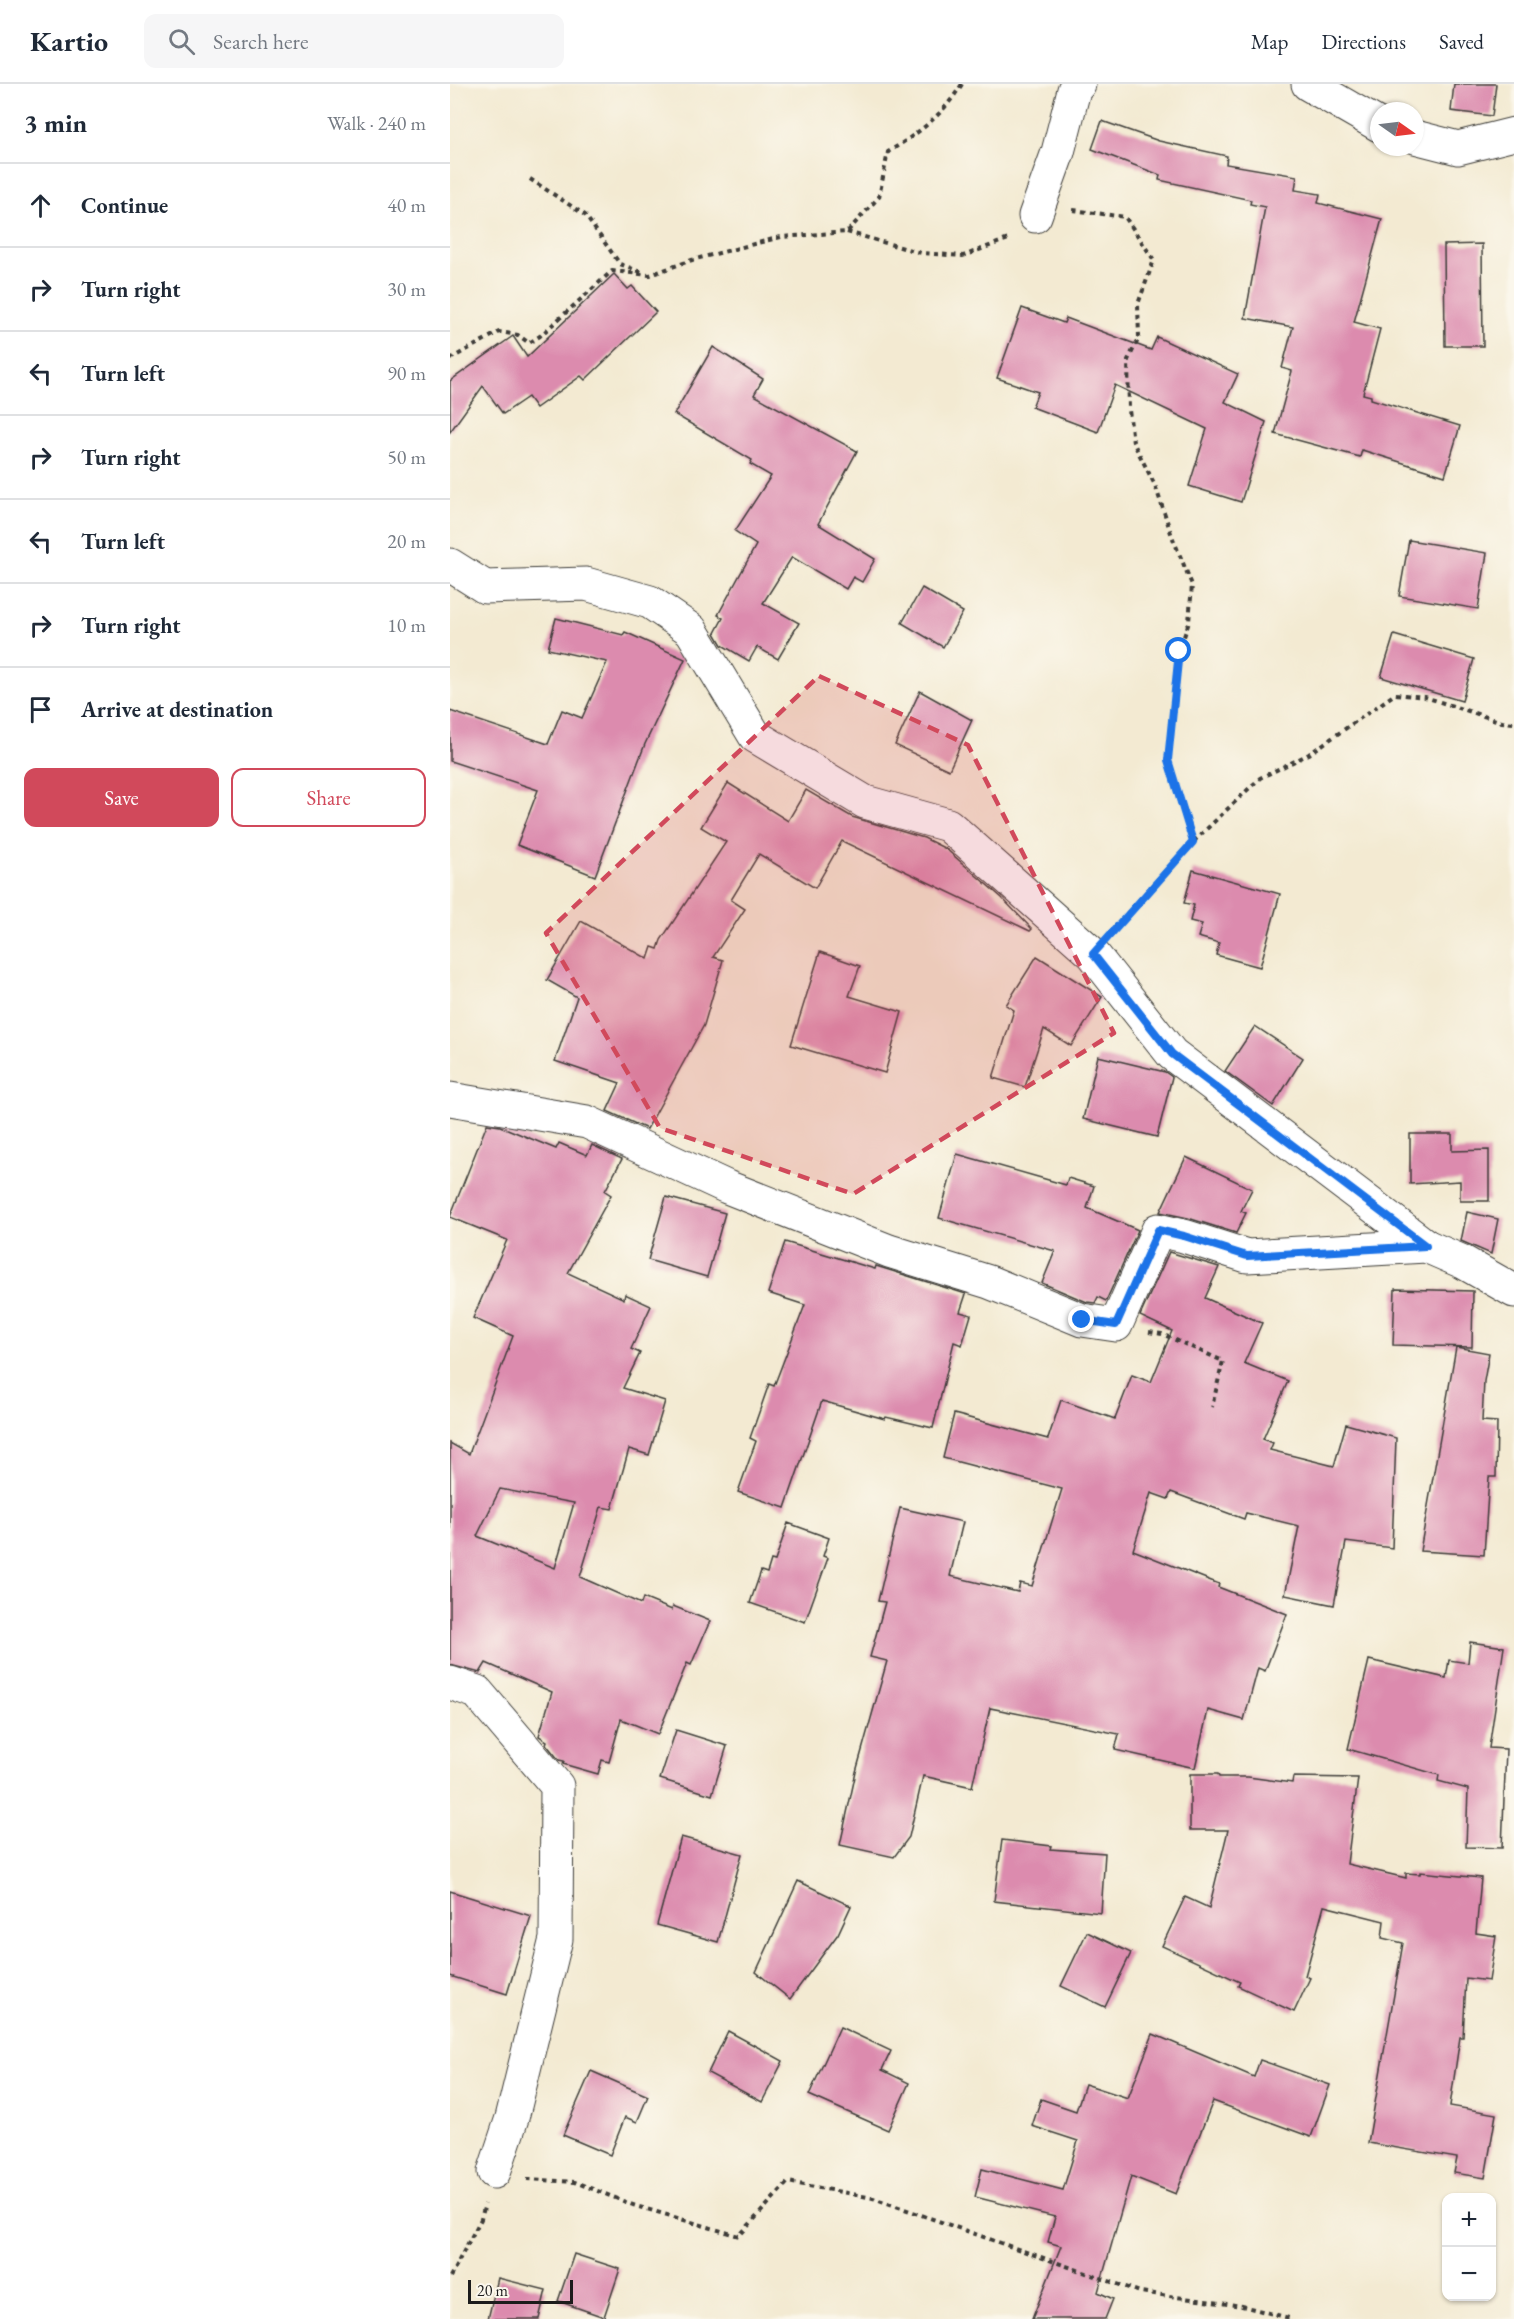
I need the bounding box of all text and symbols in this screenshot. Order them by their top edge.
search box [144,14,564,68]
text: Kartio [30,23,108,59]
icon: search [165,25,198,58]
text: Search here [213,27,309,56]
text: Map [1251,28,1288,55]
text: Directions [1321,28,1406,55]
text: Saved [1439,28,1484,55]
north arrow [1370,102,1424,156]
text: 3 min [24,106,87,140]
text: Walk · 240 m [327,110,426,136]
icon: ahead [24,189,57,222]
text: Continue [81,191,168,220]
text: 40 m [387,192,426,218]
icon: right [24,273,57,306]
text: Turn right [81,275,180,304]
text: 30 m [387,276,426,302]
icon: left [24,357,57,390]
text: Turn left [81,359,165,388]
text: 90 m [387,360,426,386]
icon: right [24,441,57,474]
text: Turn right [81,443,180,472]
text: 50 m [387,444,426,470]
icon: left [24,525,57,558]
text: Turn left [81,527,165,556]
text: 20 m [387,528,426,554]
icon: right [24,609,57,642]
text: Turn right [81,611,180,640]
text: 10 m [387,612,426,638]
route start [1165,637,1191,663]
icon: arrive [24,693,57,726]
text: Arrive at destination [81,695,273,724]
button: Save [24,768,219,827]
button: Share [231,768,426,827]
route end [1068,1306,1094,1332]
map controls [1442,2193,1496,2301]
button: + [1442,2193,1496,2247]
button: − [1442,2247,1496,2301]
scale bar [468,2277,573,2304]
text: 20 m [477,2280,508,2301]

